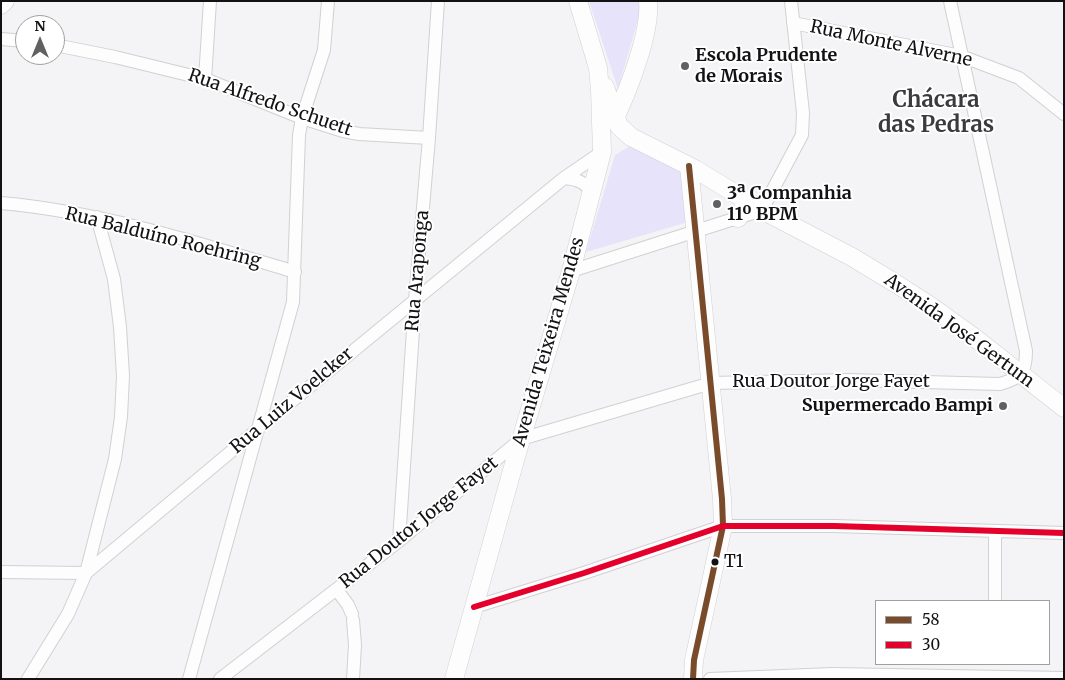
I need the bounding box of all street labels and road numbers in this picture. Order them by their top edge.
street label: Rua Monte Alverne [808,16,974,72]
street label: Rua Alfredo Schuett [185,65,355,141]
street label: Rua Balduíno Roehring [63,203,263,273]
street label: Rua Araponga [402,209,434,333]
street label: Avenida Teixeira Mendes [509,235,589,449]
street label: Avenida José Gertum [880,269,1038,393]
street label: Rua Luiz Voelcker [226,343,358,459]
street label: Rua Doutor Jorge Fayet [732,371,930,393]
street label: Rua Doutor Jorge Fayet [335,452,503,594]

